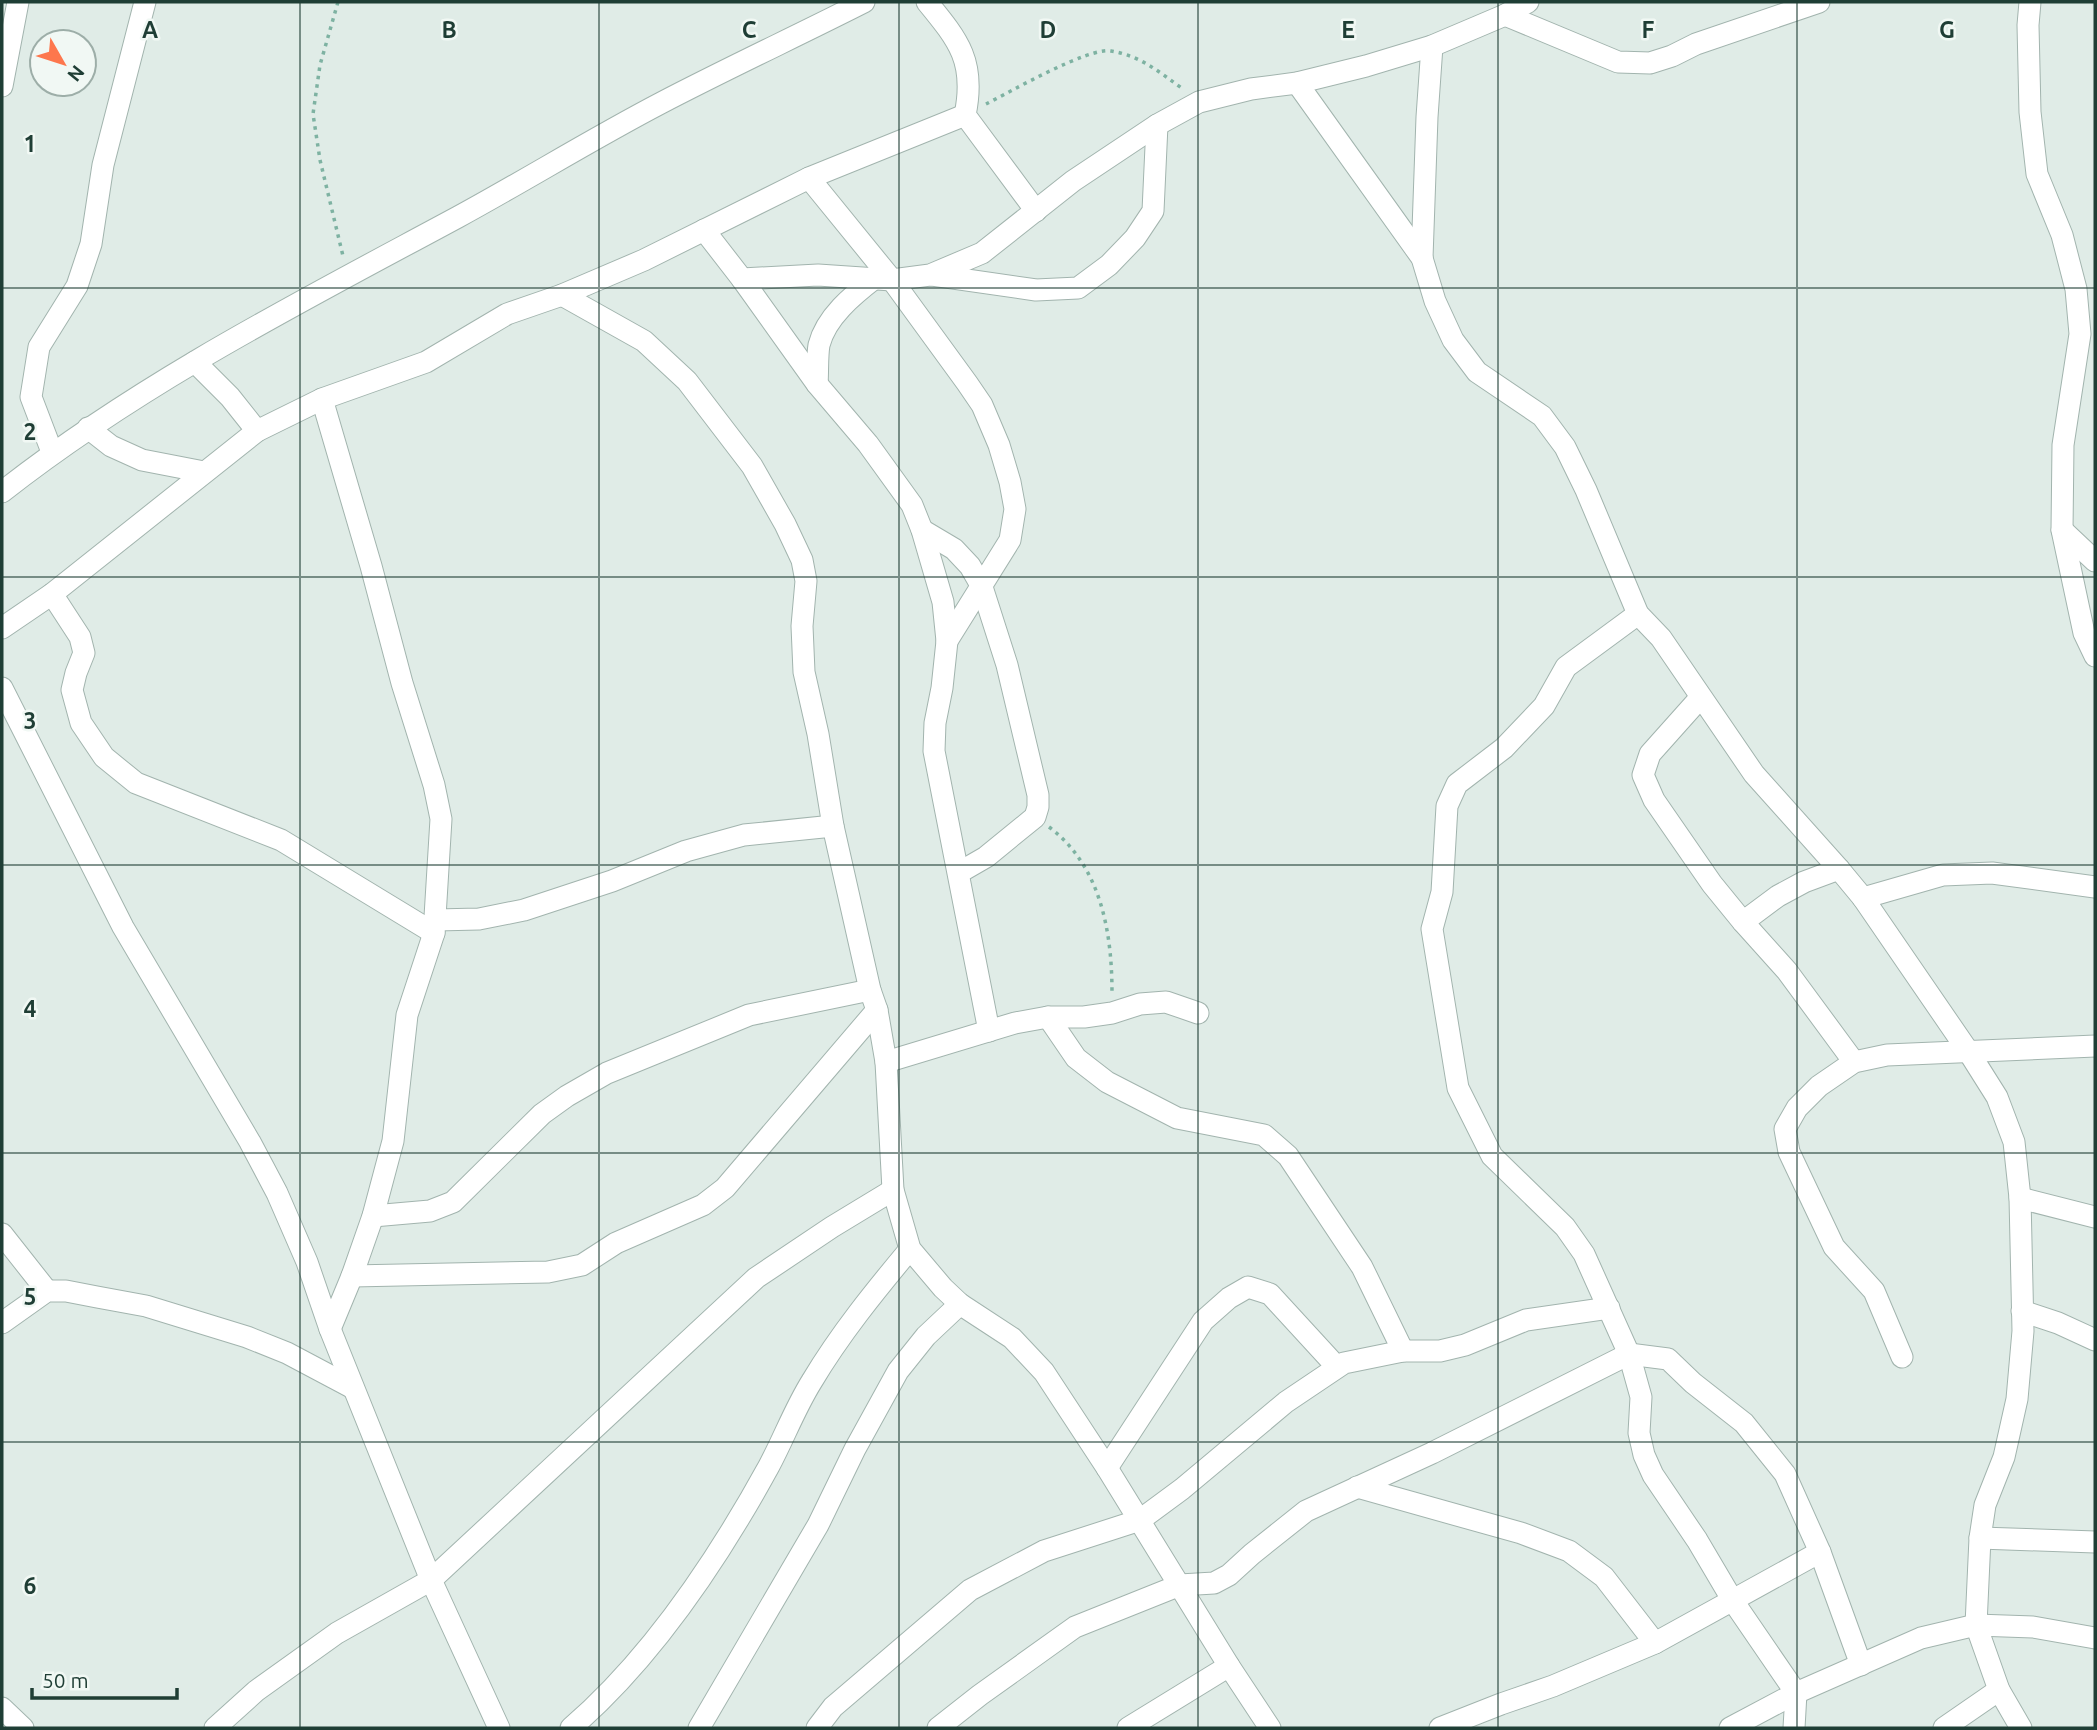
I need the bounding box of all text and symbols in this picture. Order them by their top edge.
text: A [142,17,158,42]
text: B [441,17,457,42]
text: C [742,17,757,42]
text: D [1040,17,1056,42]
text: E [1341,17,1355,42]
text: F [1642,17,1655,42]
text: G [1939,17,1955,42]
north arrow [28,28,98,98]
text: N [63,61,89,86]
text: 1 [24,131,36,156]
text: 2 [24,419,36,444]
text: 3 [24,708,36,733]
text: 4 [24,996,37,1021]
text: 5 [24,1284,36,1309]
text: 6 [24,1573,37,1598]
scale bar [32,1656,177,1700]
text: 50 m [42,1668,89,1692]

